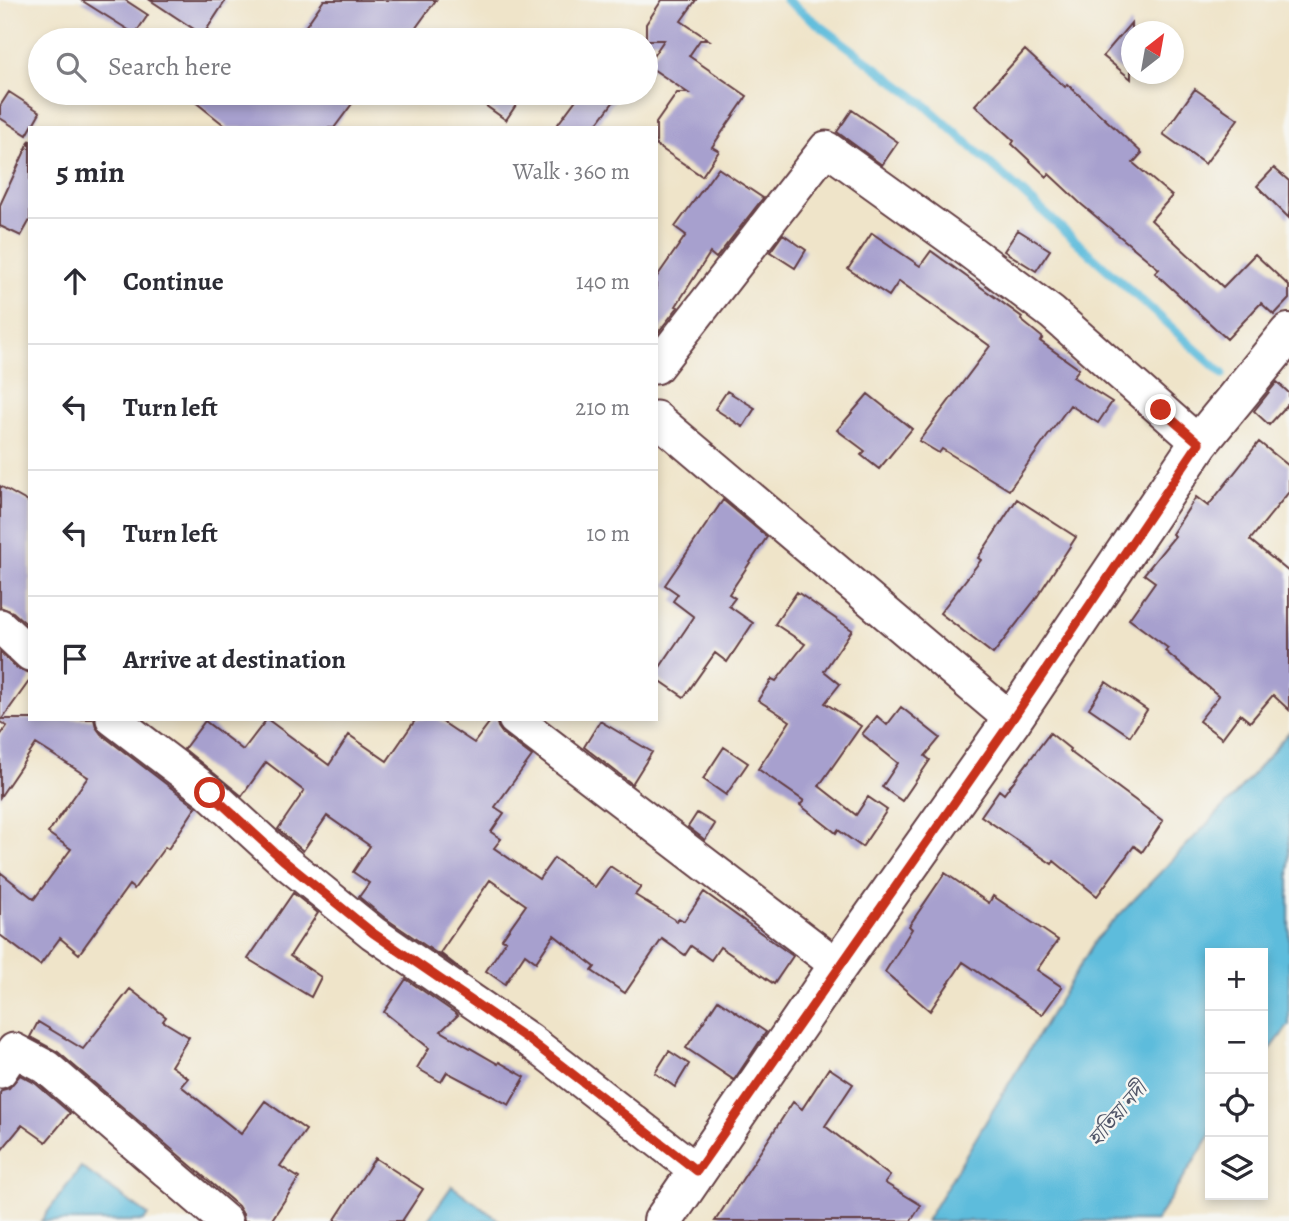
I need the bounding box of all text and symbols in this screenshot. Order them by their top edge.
north arrow [1121,21,1184,84]
search box [28,28,658,105]
icon: search [52,48,90,86]
text: Search here [108,49,232,84]
text: 5 min [56,152,125,192]
text: Walk · 360 m [513,156,630,187]
icon: ahead [56,262,94,300]
text: Continue [123,264,224,299]
text: 140 m [576,266,630,297]
icon: left [56,388,94,426]
text: Turn left [123,390,218,425]
text: 210 m [575,392,630,423]
route end [1145,394,1176,425]
icon: left [56,514,94,552]
text: Turn left [123,516,218,551]
text: 10 m [586,518,630,549]
icon: arrive [56,640,94,678]
text: Arrive at destination [123,642,346,677]
route start [194,777,225,808]
map controls [1205,948,1268,1200]
button: + [1205,948,1268,1011]
button: − [1205,1011,1268,1074]
water label: হাতিয়া নদী [1081,1074,1155,1152]
button: locate [1205,1074,1268,1137]
button: layers [1205,1137,1268,1200]

